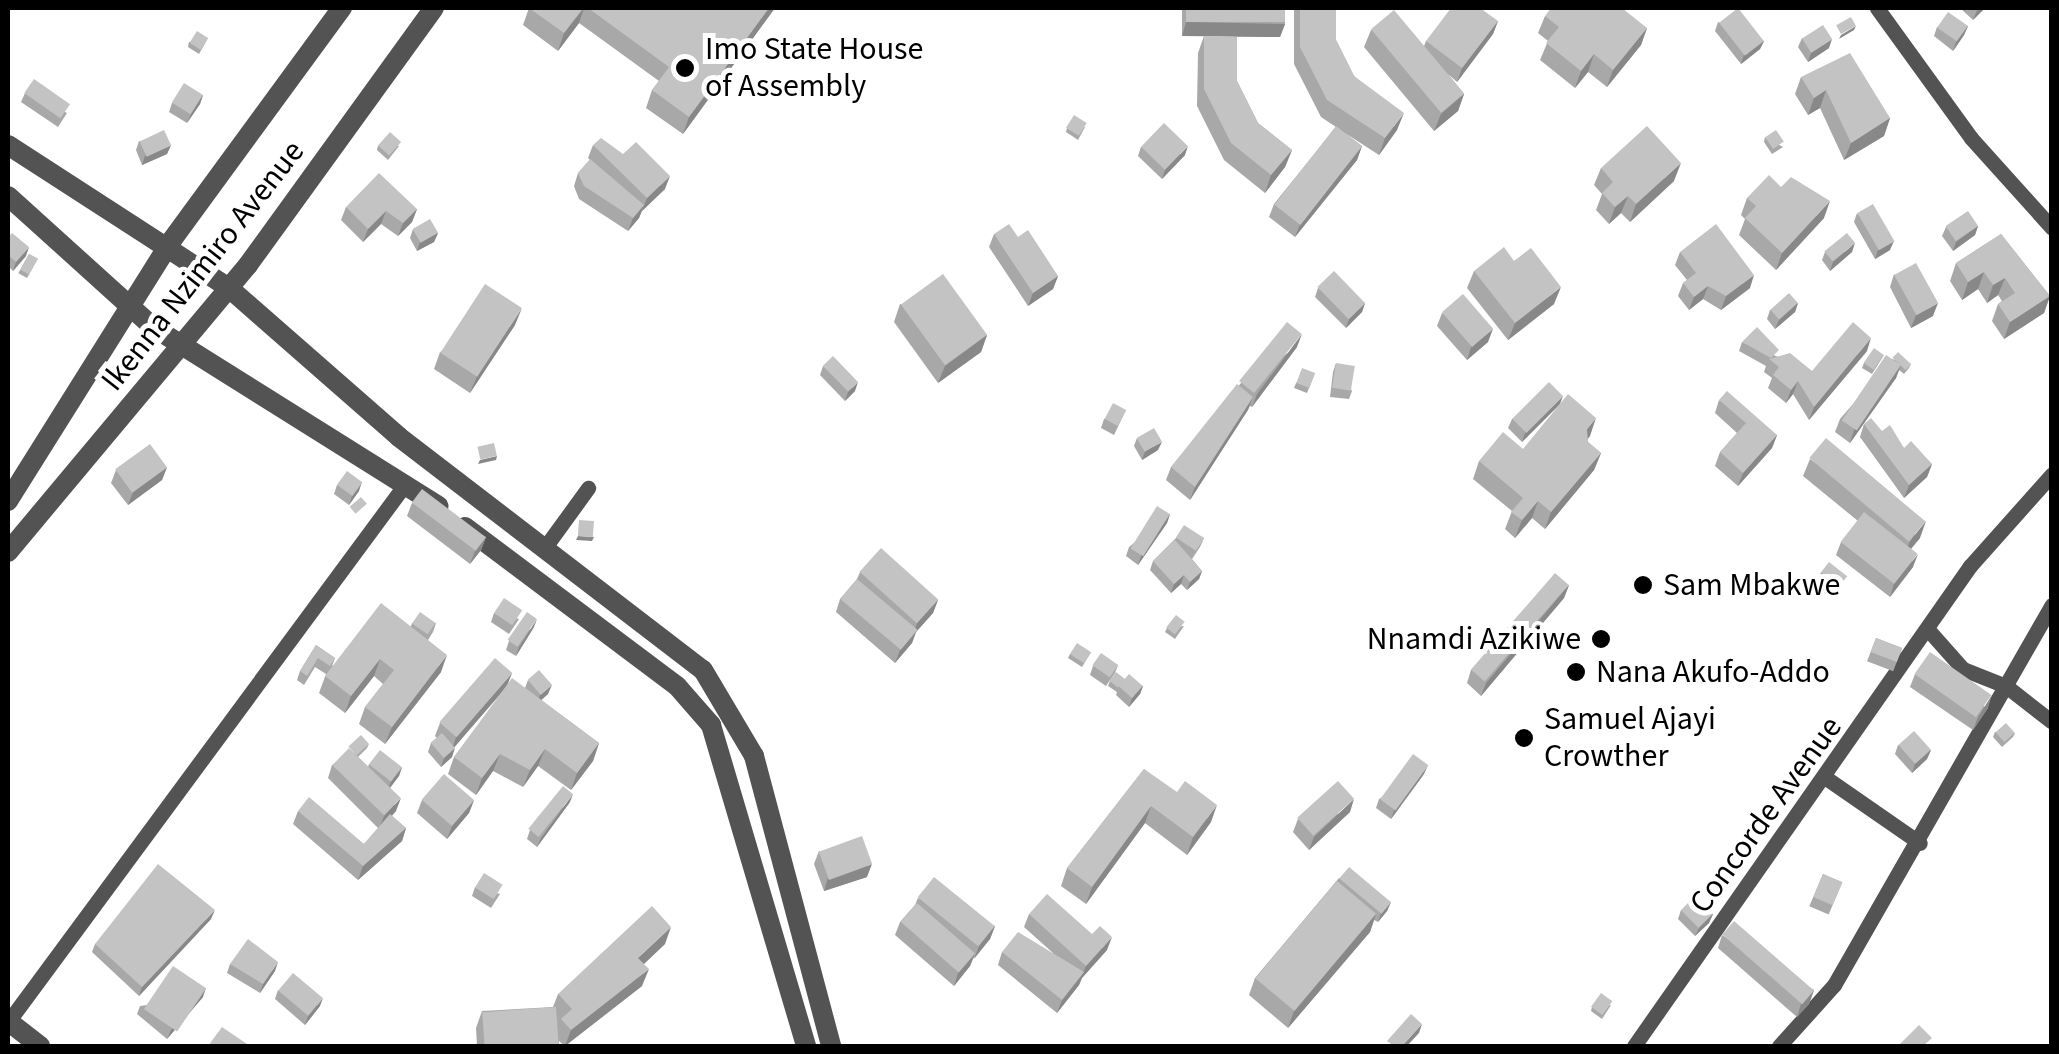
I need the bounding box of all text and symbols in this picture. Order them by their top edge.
place label: Imo State House of Assembly [705,31,923,106]
marker: Imo State House of Assembly [674,57,696,79]
street label: Ikenna Nzimiro Avenue [93,133,313,399]
place label: Sam Mbakwe [1663,566,1840,604]
marker: Sam Mbakwe [1632,574,1654,596]
place label: Nnamdi Azikiwe [1367,620,1581,658]
marker: Nnamdi Azikiwe [1590,628,1612,650]
place label: Nana Akufo-Addo [1596,653,1830,691]
marker: Nana Akufo-Addo [1565,661,1587,683]
place label: Samuel Ajayi Crowther [1544,701,1716,776]
street label: Concorde Avenue [1682,709,1850,921]
marker: Samuel Ajayi Crowther [1513,727,1535,749]

